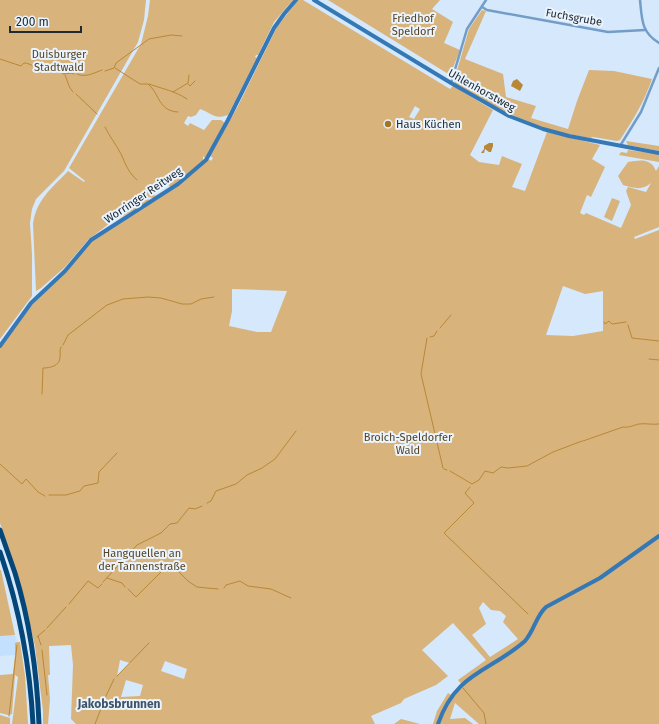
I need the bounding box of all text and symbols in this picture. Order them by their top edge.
street label: Fuchsgrube [545,6,603,29]
scale bar [10,8,81,34]
park label: Friedhof Speldorf [392,12,436,38]
text: 200 m [16,15,49,29]
park label: Duisburger Stadtwald [32,48,87,74]
street label: Uhlenhorstweg [446,67,518,114]
place label: Haus Küchen [396,118,461,131]
marker: Haus Küchen [383,119,393,129]
street label: Worringer Reitweg [102,164,185,226]
park label: Broich-Speldorfer Wald [364,431,453,457]
park label: Hangquellen an der Tannenstraße [98,547,186,573]
district label: Jakobsbrunnen [76,697,161,711]

